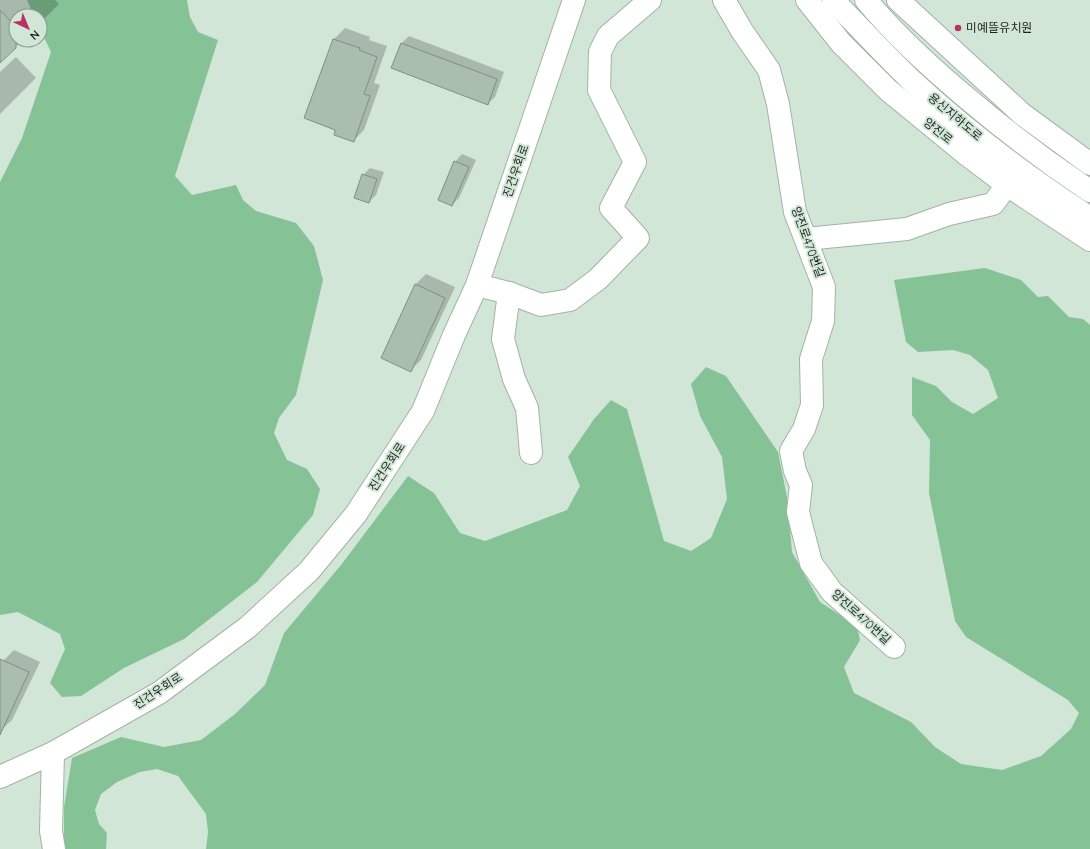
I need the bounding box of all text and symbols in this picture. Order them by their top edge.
north arrow [8,8,48,48]
place label: 미예뜰유치원 [966,20,1032,35]
marker: 미예뜰유치원 [953,23,963,33]
text: N [27,27,43,43]
street label: 용신지하도로 [925,90,986,144]
street label: 양진로 [921,114,956,147]
street label: 진건우회로 [499,142,532,199]
street label: 양진로470번길 [789,204,828,279]
street label: 진건우회로 [365,439,408,494]
street label: 양진로470번길 [829,586,894,647]
street label: 진건우회로 [130,669,185,712]

